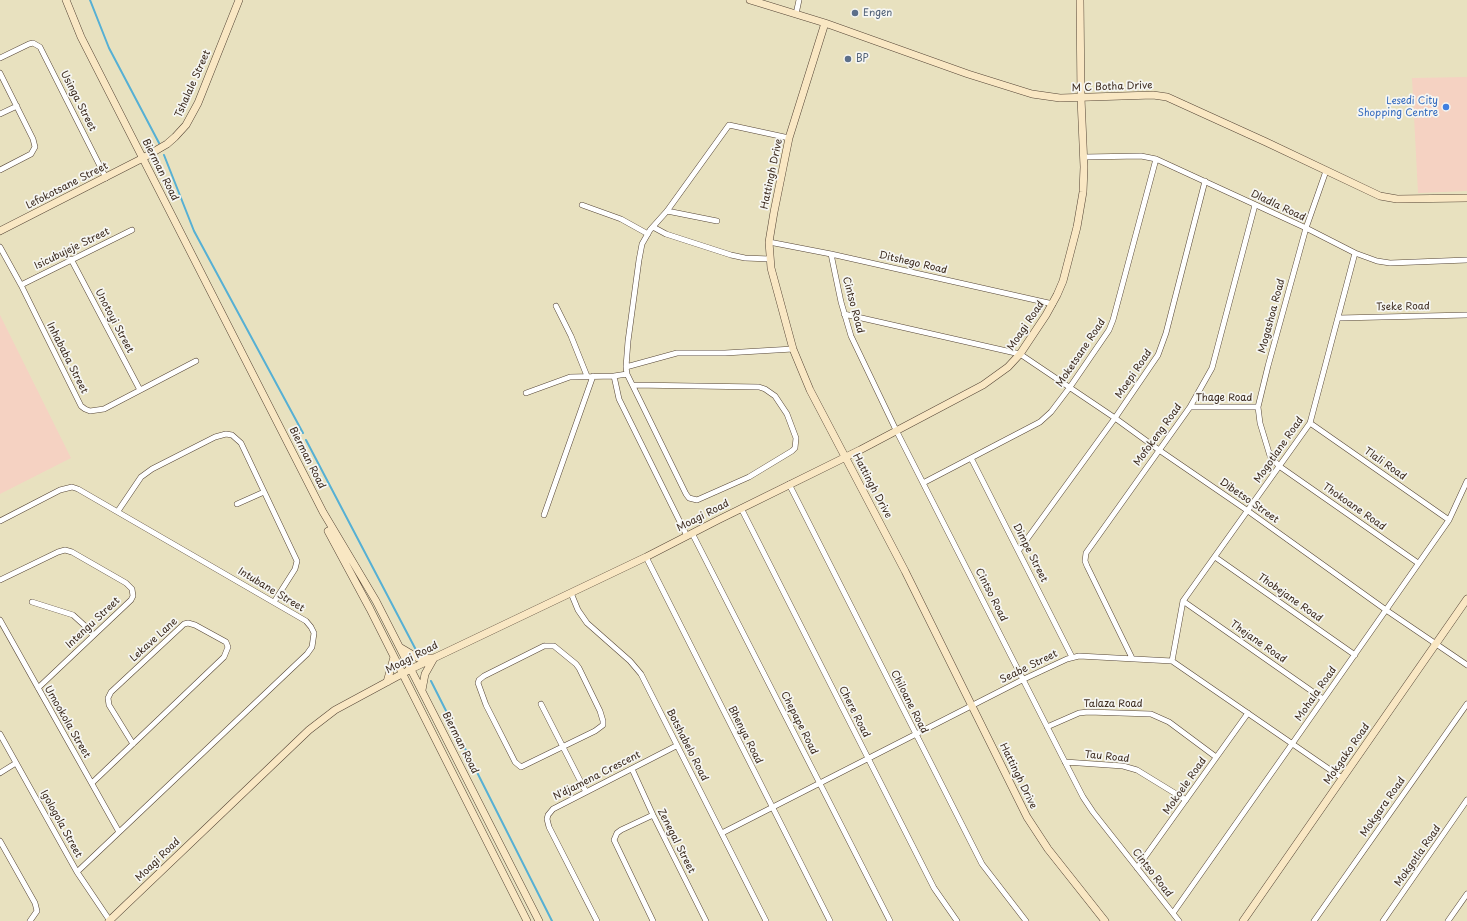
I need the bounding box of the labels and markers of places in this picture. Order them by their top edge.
place label: Engen [863,7,892,19]
marker: Engen [850,8,860,18]
place label: BP [856,53,869,65]
marker: BP [843,54,853,64]
place label: Lesedi City Shopping Centre [1357,95,1438,118]
marker: Lesedi City Shopping Centre [1441,102,1451,112]

